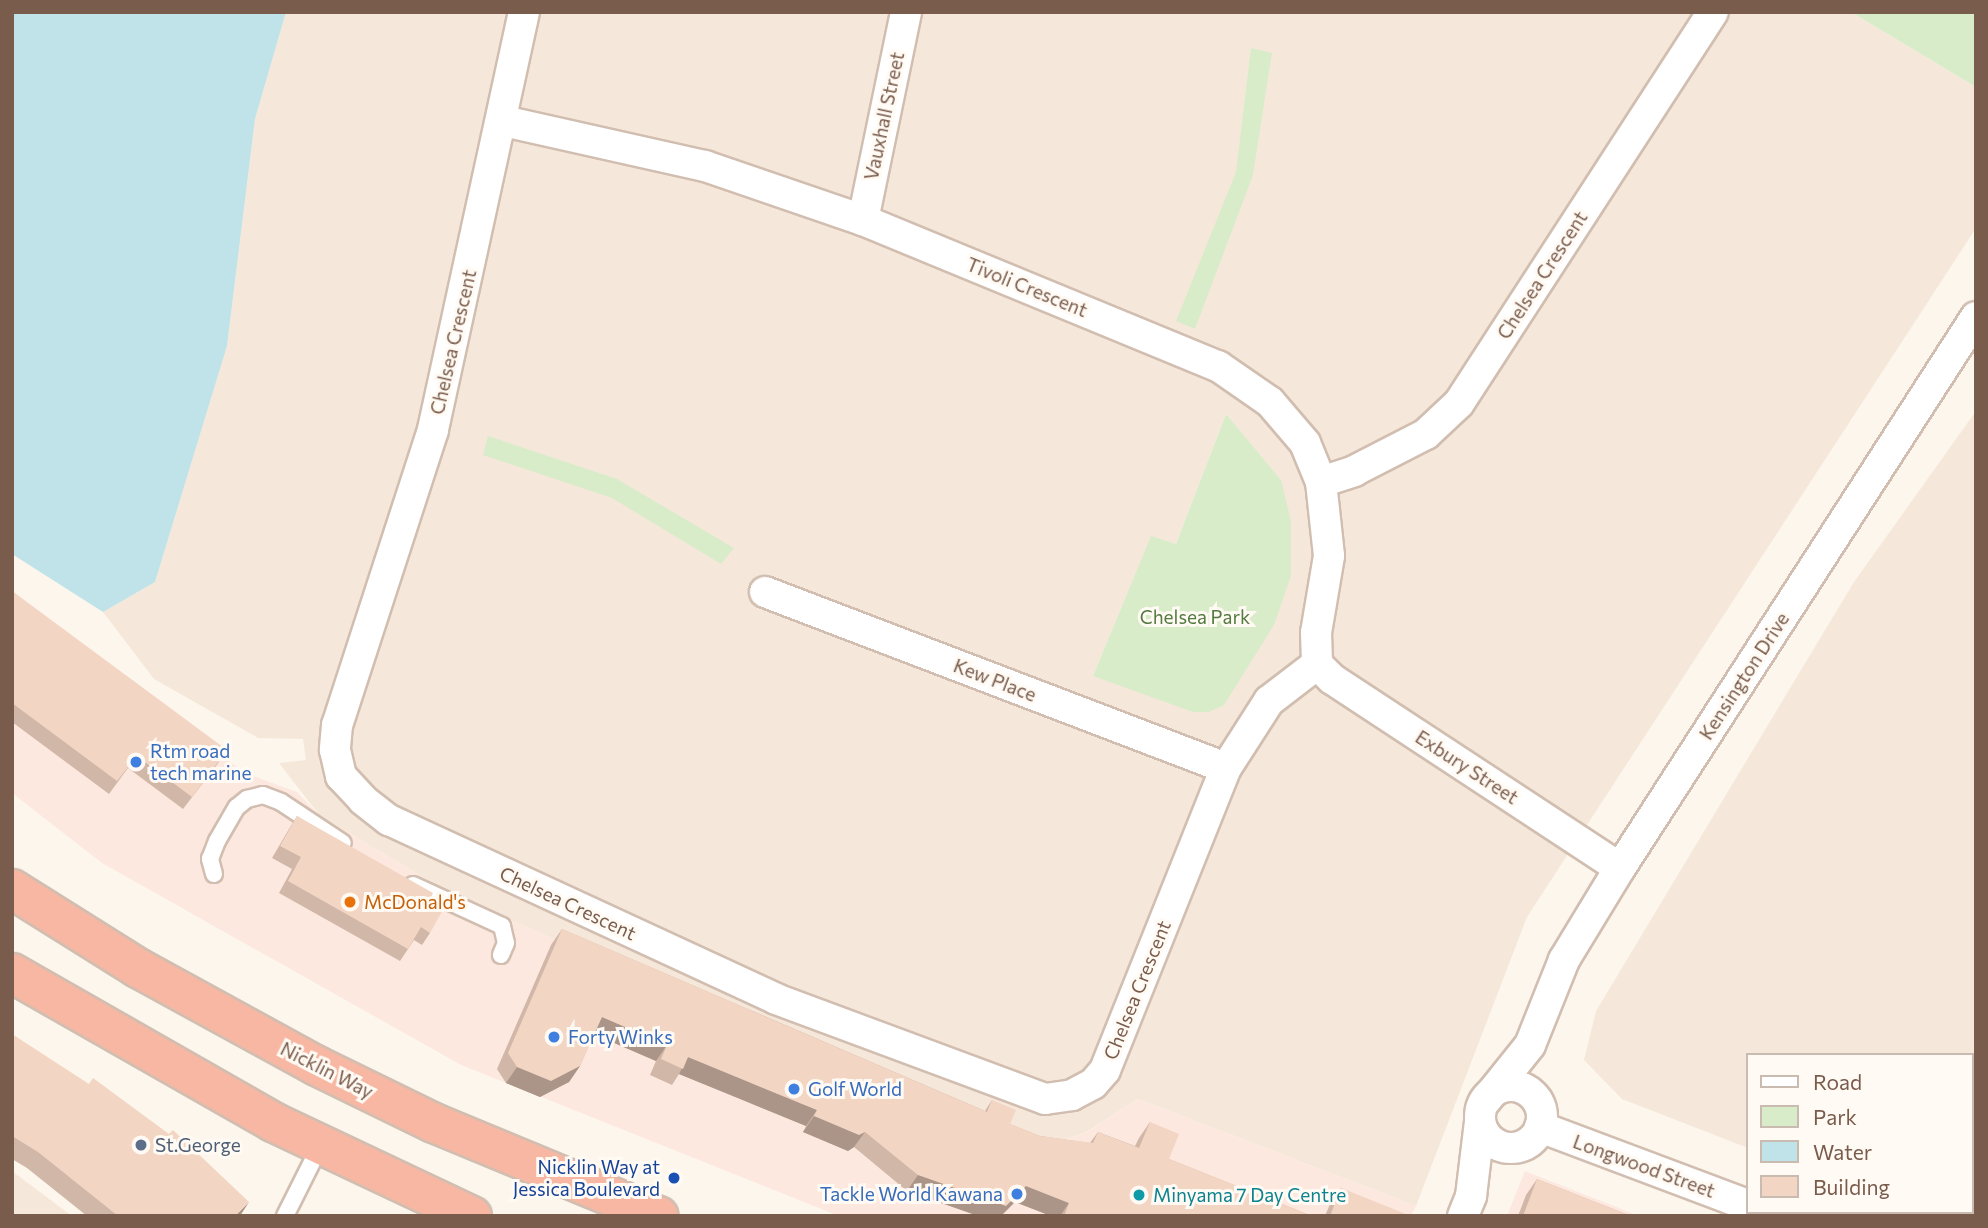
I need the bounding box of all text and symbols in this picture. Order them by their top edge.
street label: Vauxhall Street [859,50,909,182]
street label: Chelsea Crescent [1492,207,1592,343]
street label: Tivoli Crescent [963,252,1091,322]
street label: Chelsea Crescent [425,267,481,417]
park label: Chelsea Park [1140,606,1250,628]
street label: Kensington Drive [1694,608,1794,744]
street label: Kew Place [950,654,1040,706]
street label: Exbury Street [1411,725,1523,809]
place label: Rtm road tech marine [150,740,251,784]
marker: Rtm road tech marine [128,754,144,770]
street label: Chelsea Crescent [496,861,640,945]
place label: McDonald's [364,891,466,913]
marker: McDonald's [342,894,358,910]
street label: Chelsea Crescent [1099,917,1175,1063]
place label: Forty Winks [568,1026,673,1048]
marker: Forty Winks [546,1029,562,1045]
street label: Nicklin Way [277,1037,377,1103]
legend [1746,1053,1974,1214]
text: Road [1813,1069,1862,1094]
place label: Golf World [808,1078,902,1100]
marker: Golf World [786,1081,802,1097]
text: Park [1813,1104,1857,1129]
street label: Longwood Street [1570,1130,1718,1202]
place label: St.George [155,1134,241,1156]
marker: St.George [133,1137,149,1153]
text: Water [1813,1139,1872,1164]
place label: Nicklin Way at Jessica Boulevard [513,1156,660,1200]
marker: Nicklin Way at Jessica Boulevard [666,1170,682,1186]
text: Building [1813,1174,1890,1199]
place label: Tackle World Kawana [820,1183,1003,1205]
place label: Minyama 7 Day Centre [1153,1184,1346,1206]
marker: Tackle World Kawana [1009,1186,1025,1202]
marker: Minyama 7 Day Centre [1131,1187,1147,1203]

